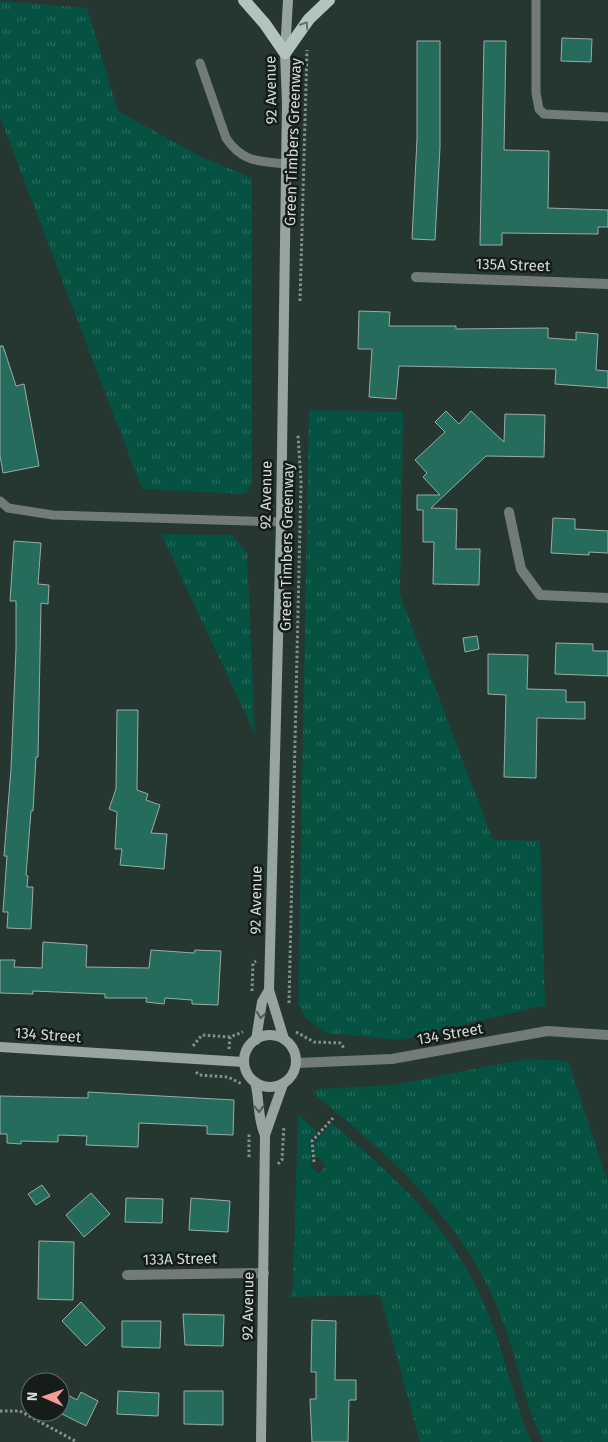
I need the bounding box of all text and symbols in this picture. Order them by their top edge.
one-way arrow [299,21,309,30]
street label: 92 Avenue [261,55,281,125]
street label: Green Timbers Greenway [281,57,305,226]
street label: 135A Street [475,255,551,275]
street label: 92 Avenue [256,460,276,530]
street label: Green Timbers Greenway [277,462,297,631]
street label: 92 Avenue [246,865,266,935]
one-way arrow [256,1010,266,1019]
street label: 134 Street [416,1019,485,1049]
street label: 134 Street [14,1024,82,1046]
one-way arrow [254,1106,264,1113]
street label: 133A Street [142,1249,218,1269]
street label: 92 Avenue [238,1271,258,1341]
north arrow [20,1372,70,1422]
text: N [24,1392,41,1402]

